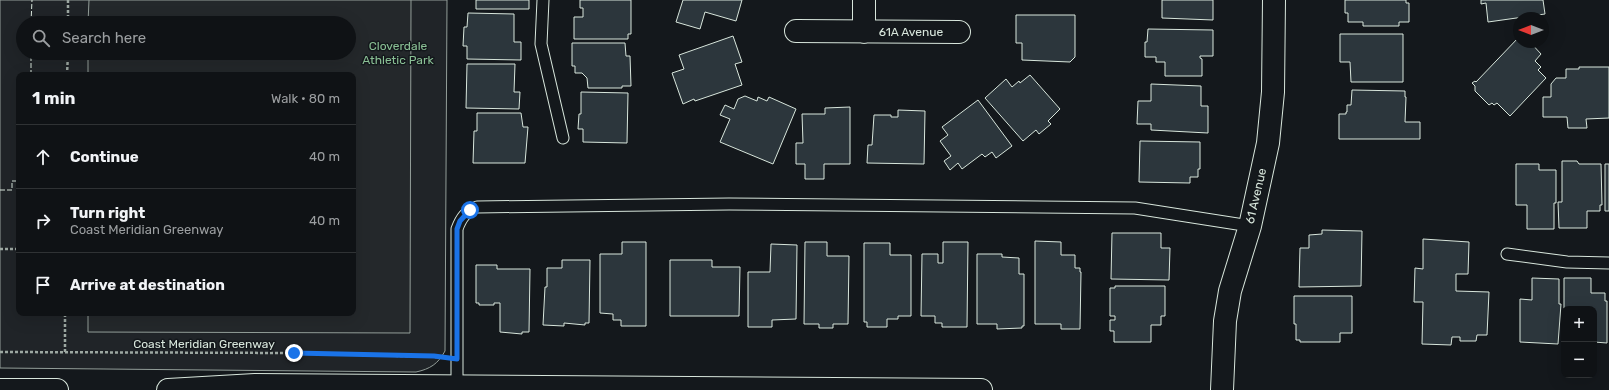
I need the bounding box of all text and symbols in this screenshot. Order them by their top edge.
north arrow [1513,12,1549,48]
search box [16,16,356,60]
street label: 61A Avenue [879,25,944,39]
icon: search [30,27,52,49]
text: Search here [62,29,146,47]
park label: Cloverdale Athletic Park [362,39,435,67]
text: 1 min [32,88,75,108]
text: Walk · 80 m [271,91,340,106]
icon: ahead [32,146,54,168]
text: Continue [70,148,139,166]
text: 40 m [309,149,340,164]
street label: 61 Avenue [1243,167,1269,225]
route start [461,201,479,219]
text: Turn right [70,204,145,222]
icon: right [32,210,54,232]
text: 40 m [309,213,340,228]
text: Coast Meridian Greenway [70,222,223,237]
icon: arrive [32,274,54,296]
text: Arrive at destination [70,276,225,294]
map controls [1561,306,1597,378]
button: + [1561,306,1597,342]
street label: Coast Meridian Greenway [133,337,275,351]
button: − [1561,342,1597,378]
route end [285,344,303,362]

